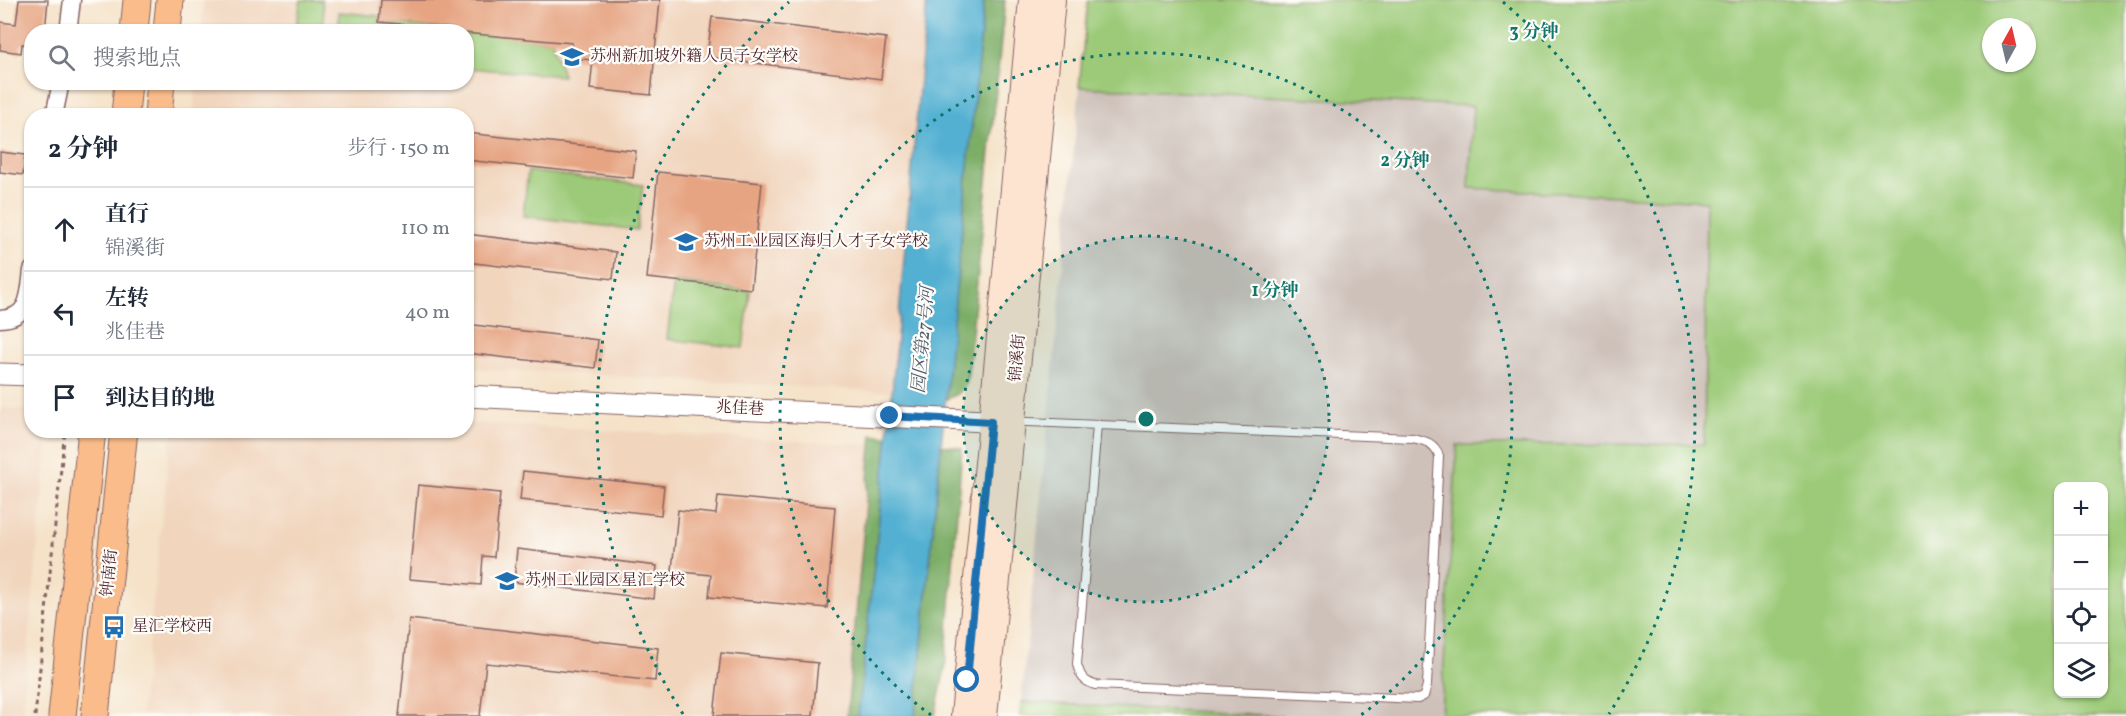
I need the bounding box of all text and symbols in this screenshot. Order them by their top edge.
north arrow [1982,18,2036,72]
text: 3 分钟 [1510,20,1558,45]
search box [24,24,474,90]
icon: search [45,41,78,74]
text: 搜索地点 [93,44,181,75]
school or university icon: 苏州新加坡外籍人员子女学校 [559,44,585,70]
place label: 苏州新加坡外籍人员子女学校 [590,46,798,68]
text: 2 分钟 [48,132,119,168]
text: 步行 · 150 m [347,135,450,163]
text: 2 分钟 [1381,149,1429,174]
text: 直行 [105,200,149,231]
icon: ahead [48,213,81,246]
text: 110 m [401,215,450,243]
school or university icon: 苏州工业园区海归人才子女学校 [673,229,699,255]
place label: 苏州工业园区海归人才子女学校 [704,231,928,253]
text: 锦溪街 [105,235,165,263]
text: 1 分钟 [1252,279,1298,304]
water label: 园区第27号河 [907,283,941,394]
text: 左转 [105,284,149,315]
icon: left [48,297,81,330]
text: 40 m [405,299,450,327]
text: 兆佳巷 [105,319,165,347]
street label: 锦溪街 [1005,333,1031,383]
icon: arrive [48,381,81,414]
text: 到达目的地 [105,384,215,415]
street label: 兆佳巷 [715,397,765,421]
route end [876,402,902,428]
centre of rings [1136,409,1156,429]
map controls [2054,482,2108,698]
button: + [2054,482,2108,536]
button: − [2054,536,2108,590]
street label: 钟南街 [97,548,123,598]
school or university icon: 苏州工业园区星汇学校 [494,568,520,594]
place label: 苏州工业园区星汇学校 [525,570,685,592]
button: locate [2054,590,2108,644]
bus stop icon: 星汇学校西 [101,614,127,640]
place label: 星汇学校西 [132,616,212,638]
button: layers [2054,644,2108,698]
route start [953,666,979,692]

